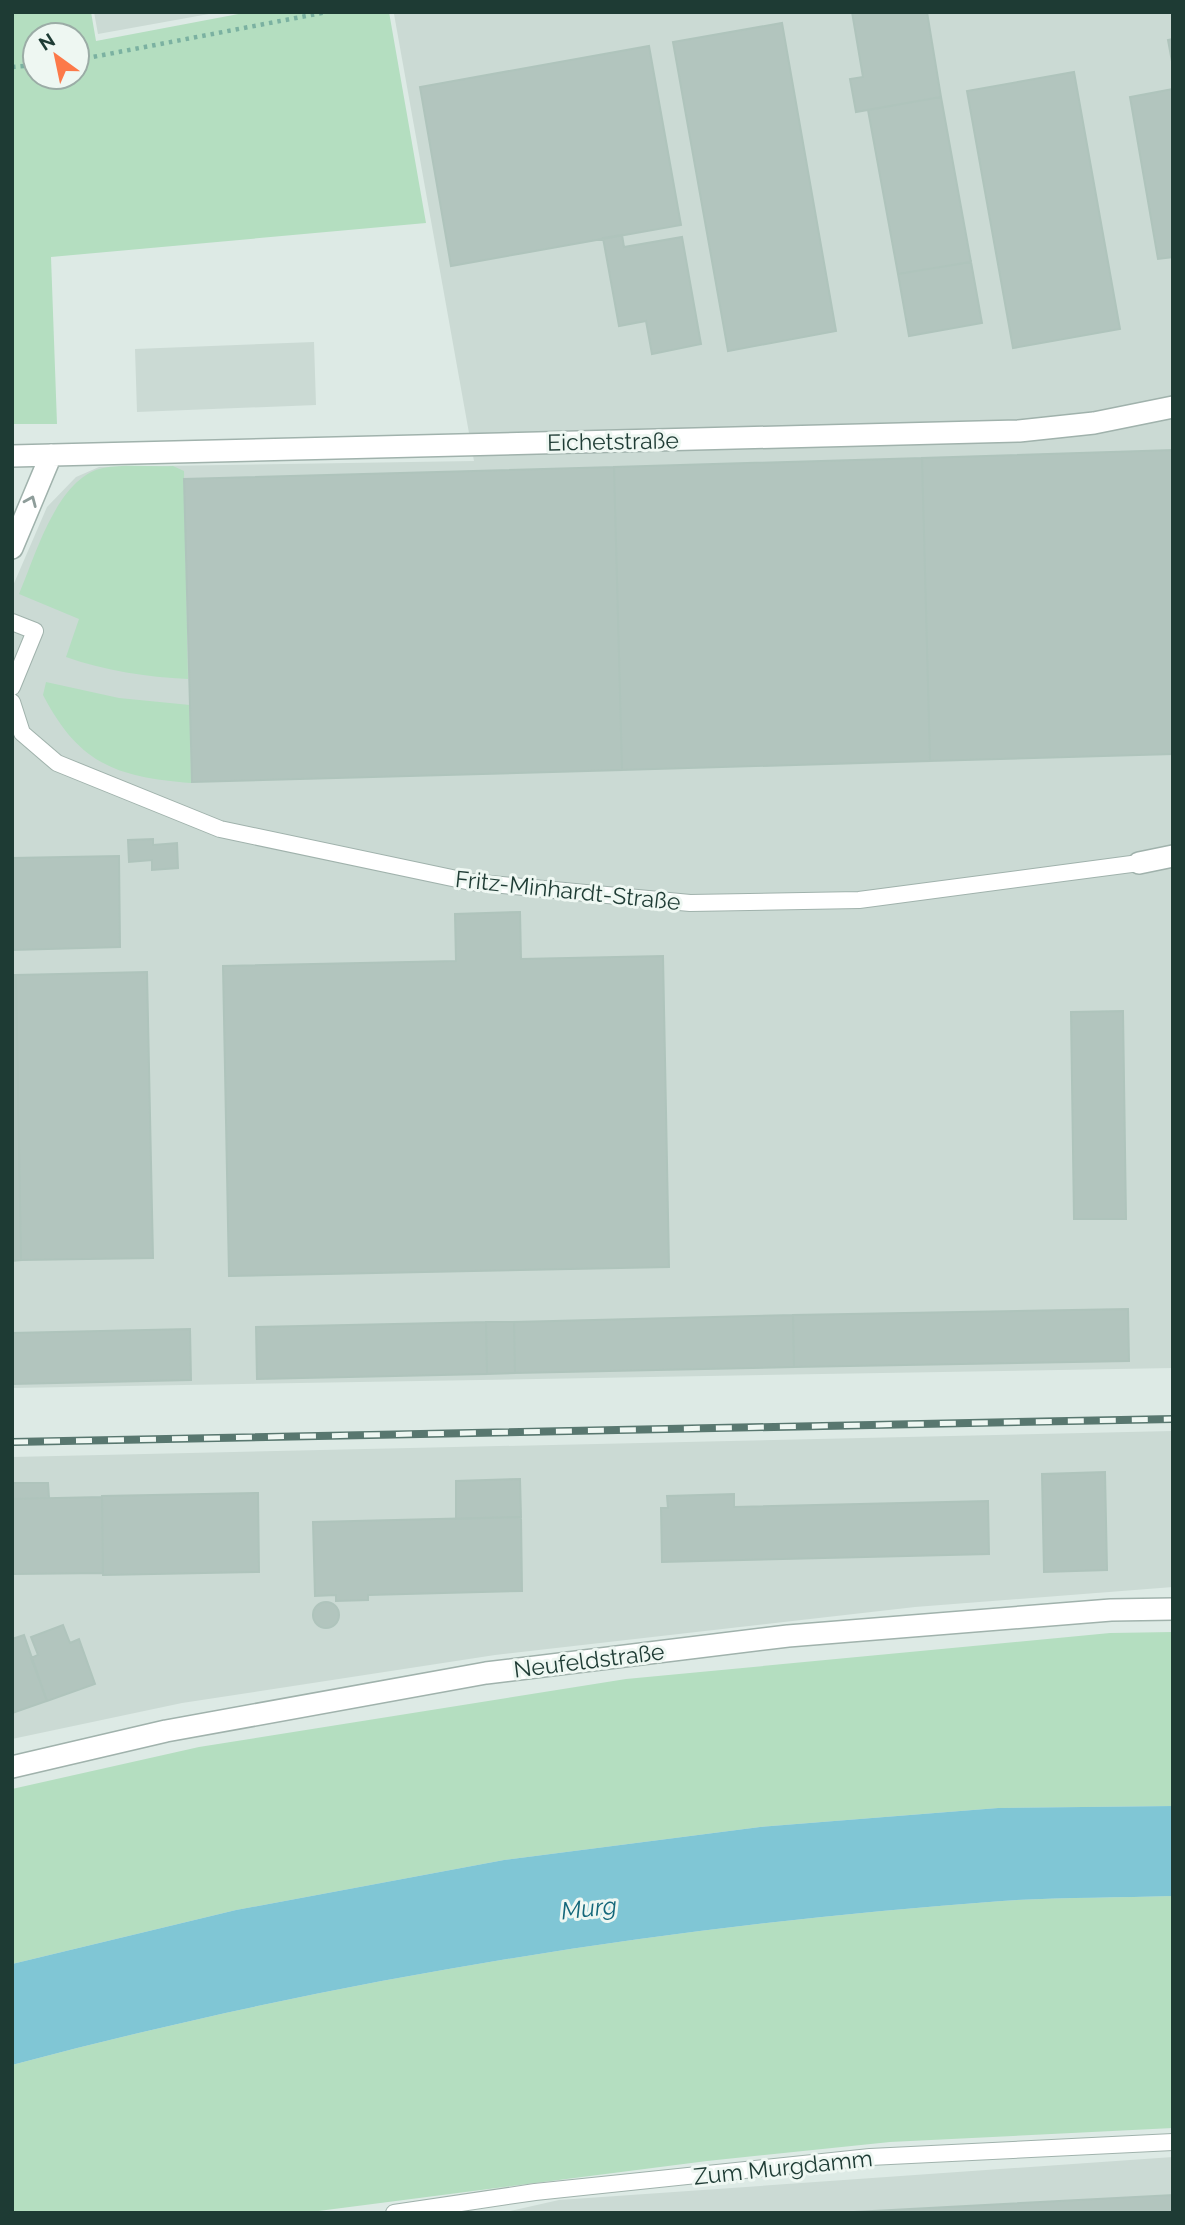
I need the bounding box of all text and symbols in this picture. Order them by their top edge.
north arrow [21,21,91,91]
text: N [35,29,59,55]
street label: Eichetstraße [547,426,679,456]
one-way arrow [23,496,37,508]
street label: Fritz-Minhardt-Straße [454,865,682,915]
street label: Neufeldstraße [512,1637,666,1683]
water label: Murg [560,1891,618,1925]
street label: Zum Murgdamm [692,2144,874,2190]

